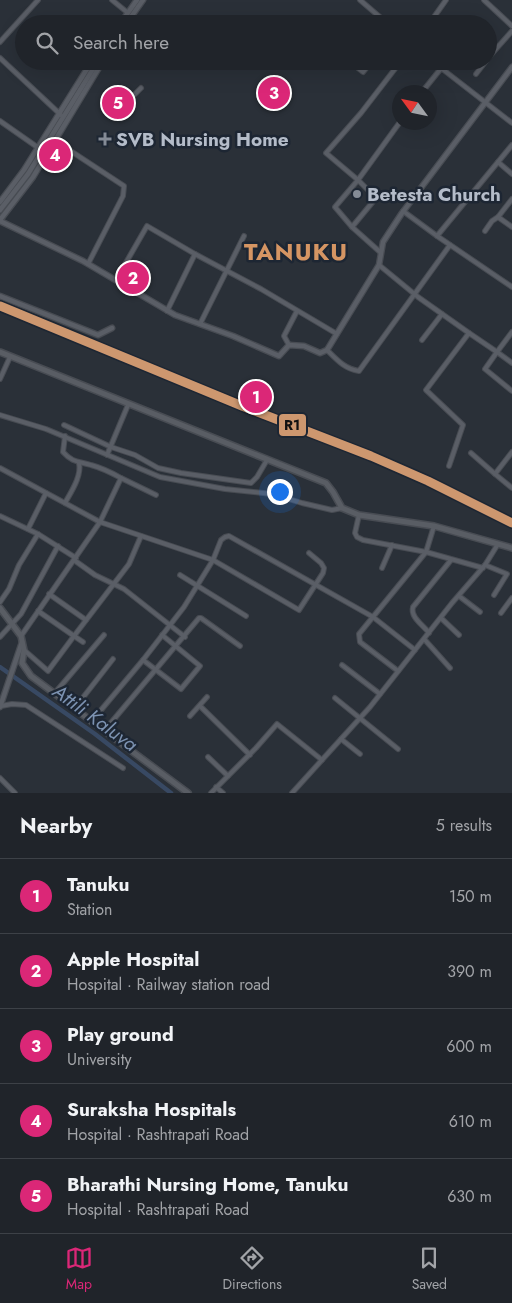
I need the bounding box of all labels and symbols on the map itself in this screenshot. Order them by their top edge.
pin: 3 [258,74,290,112]
pin: 5 [102,84,134,122]
north arrow [392,85,437,130]
place label: SVB Nursing Home [116,126,289,153]
marker: SVB Nursing Home [98,132,112,146]
pin: 4 [39,136,71,174]
place label: Betesta Church [367,181,501,208]
marker: Betesta Church [351,188,363,200]
district label: TANUKU [244,234,348,269]
pin: 2 [117,259,149,297]
pin: 1 [240,378,272,416]
line badge: R1 [278,413,307,437]
text: R1 [284,415,300,435]
your location [267,479,293,505]
water label: Attili Kaluva [46,677,144,759]

